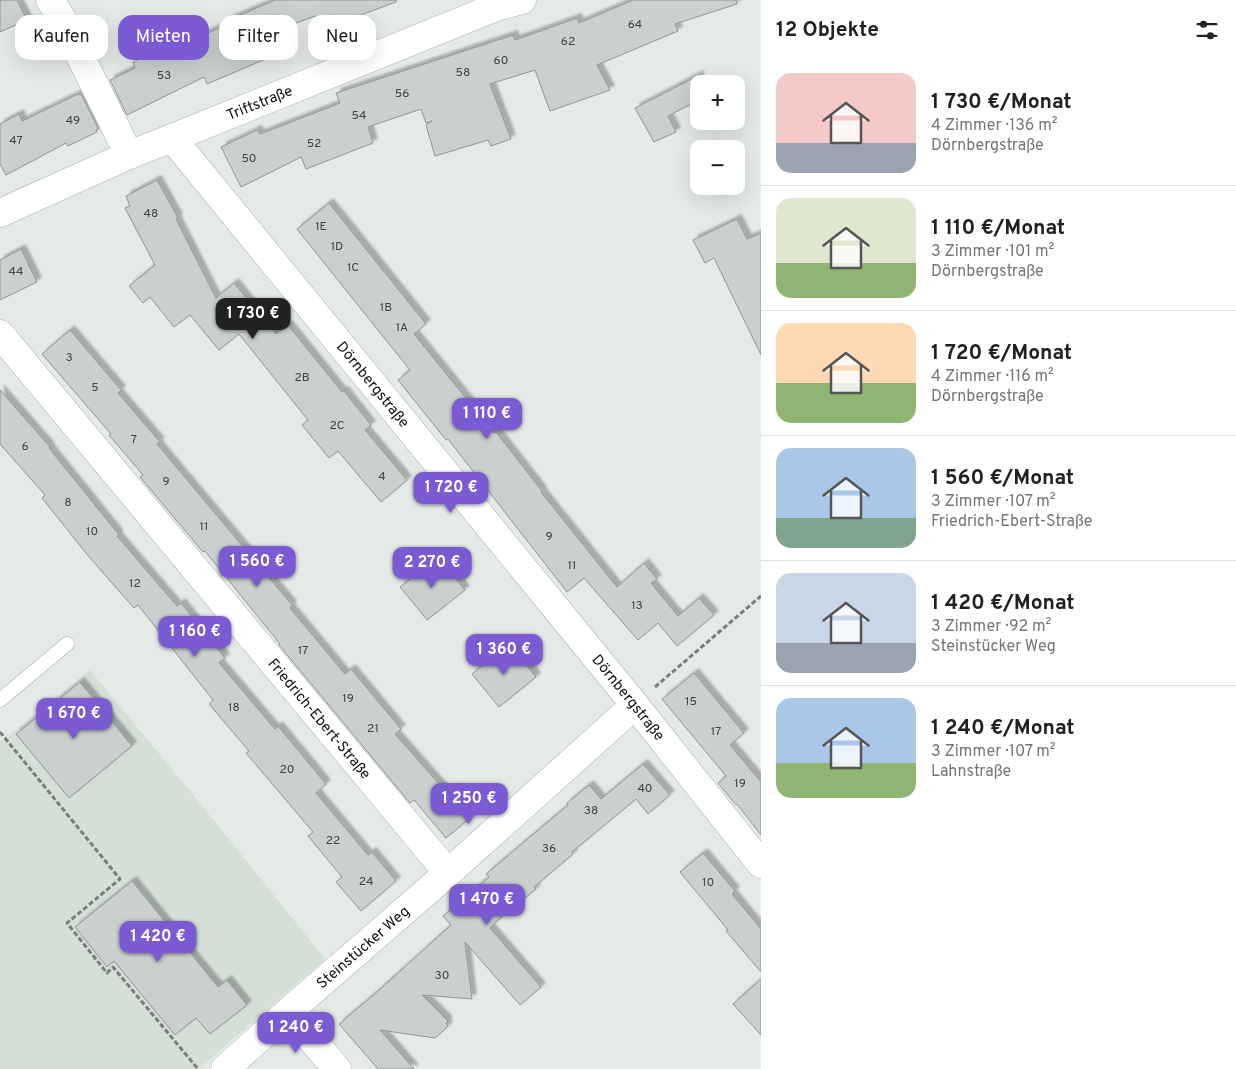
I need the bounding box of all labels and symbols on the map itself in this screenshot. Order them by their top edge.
house number: 64 [628,17,642,33]
house number: 62 [561,34,575,50]
house number: 60 [494,53,508,69]
house number: 58 [456,65,470,81]
house number: 53 [157,68,171,84]
street label: Triftstraße [224,82,296,126]
house number: 56 [395,86,409,102]
house number: 54 [351,108,367,124]
house number: 49 [66,113,80,129]
house number: 47 [9,133,23,149]
house number: 52 [307,136,321,152]
house number: 50 [241,151,257,167]
house number: 48 [144,206,158,222]
house number: 1E [315,219,327,235]
house number: 1D [331,239,343,255]
house number: 1C [347,260,359,276]
house number: 44 [9,264,23,280]
pin: 1 730 € [207,298,299,340]
house number: 1B [380,300,392,316]
house number: 1A [396,320,408,336]
street label: Dörnbergstraße [331,338,413,432]
house number: 3 [65,350,73,366]
house number: 2B [294,370,310,386]
house number: 5 [91,380,99,396]
pin: 1 110 € [441,398,533,440]
house number: 2C [329,418,345,434]
house number: 7 [131,432,137,448]
house number: 6 [21,439,29,455]
house number: 4 [378,469,386,485]
pin: 1 720 € [405,472,497,514]
house number: 9 [162,474,170,490]
house number: 8 [64,495,72,511]
house number: 11 [200,519,208,535]
house number: 10 [86,524,98,540]
house number: 9 [545,529,553,545]
pin: 1 560 € [211,546,303,588]
pin: 2 270 € [386,546,478,589]
house number: 11 [568,558,576,574]
house number: 12 [129,576,141,592]
house number: 13 [631,598,643,614]
pin: 1 160 € [149,616,241,658]
pin: 1 360 € [458,634,550,676]
house number: 17 [298,643,308,659]
street label: Dörnbergstraße [587,651,668,745]
street label: Friedrich-Ebert-Straße [263,655,374,784]
house number: 19 [342,691,354,707]
house number: 15 [685,694,697,710]
pin: 1 670 € [28,698,120,740]
house number: 18 [228,700,240,716]
house number: 21 [367,721,379,737]
house number: 17 [711,724,721,740]
house number: 20 [279,762,295,778]
house number: 19 [734,776,746,792]
house number: 40 [637,781,653,797]
pin: 1 250 € [423,782,515,825]
house number: 38 [584,803,598,819]
house number: 22 [326,833,340,849]
house number: 36 [542,841,556,857]
house number: 24 [359,874,373,890]
house number: 10 [702,875,714,891]
pin: 1 470 € [441,884,533,926]
street label: Steinstücker Weg [313,903,414,994]
pin: 1 420 € [112,920,204,963]
house number: 30 [435,968,449,984]
pin: 1 240 € [250,1012,342,1054]

